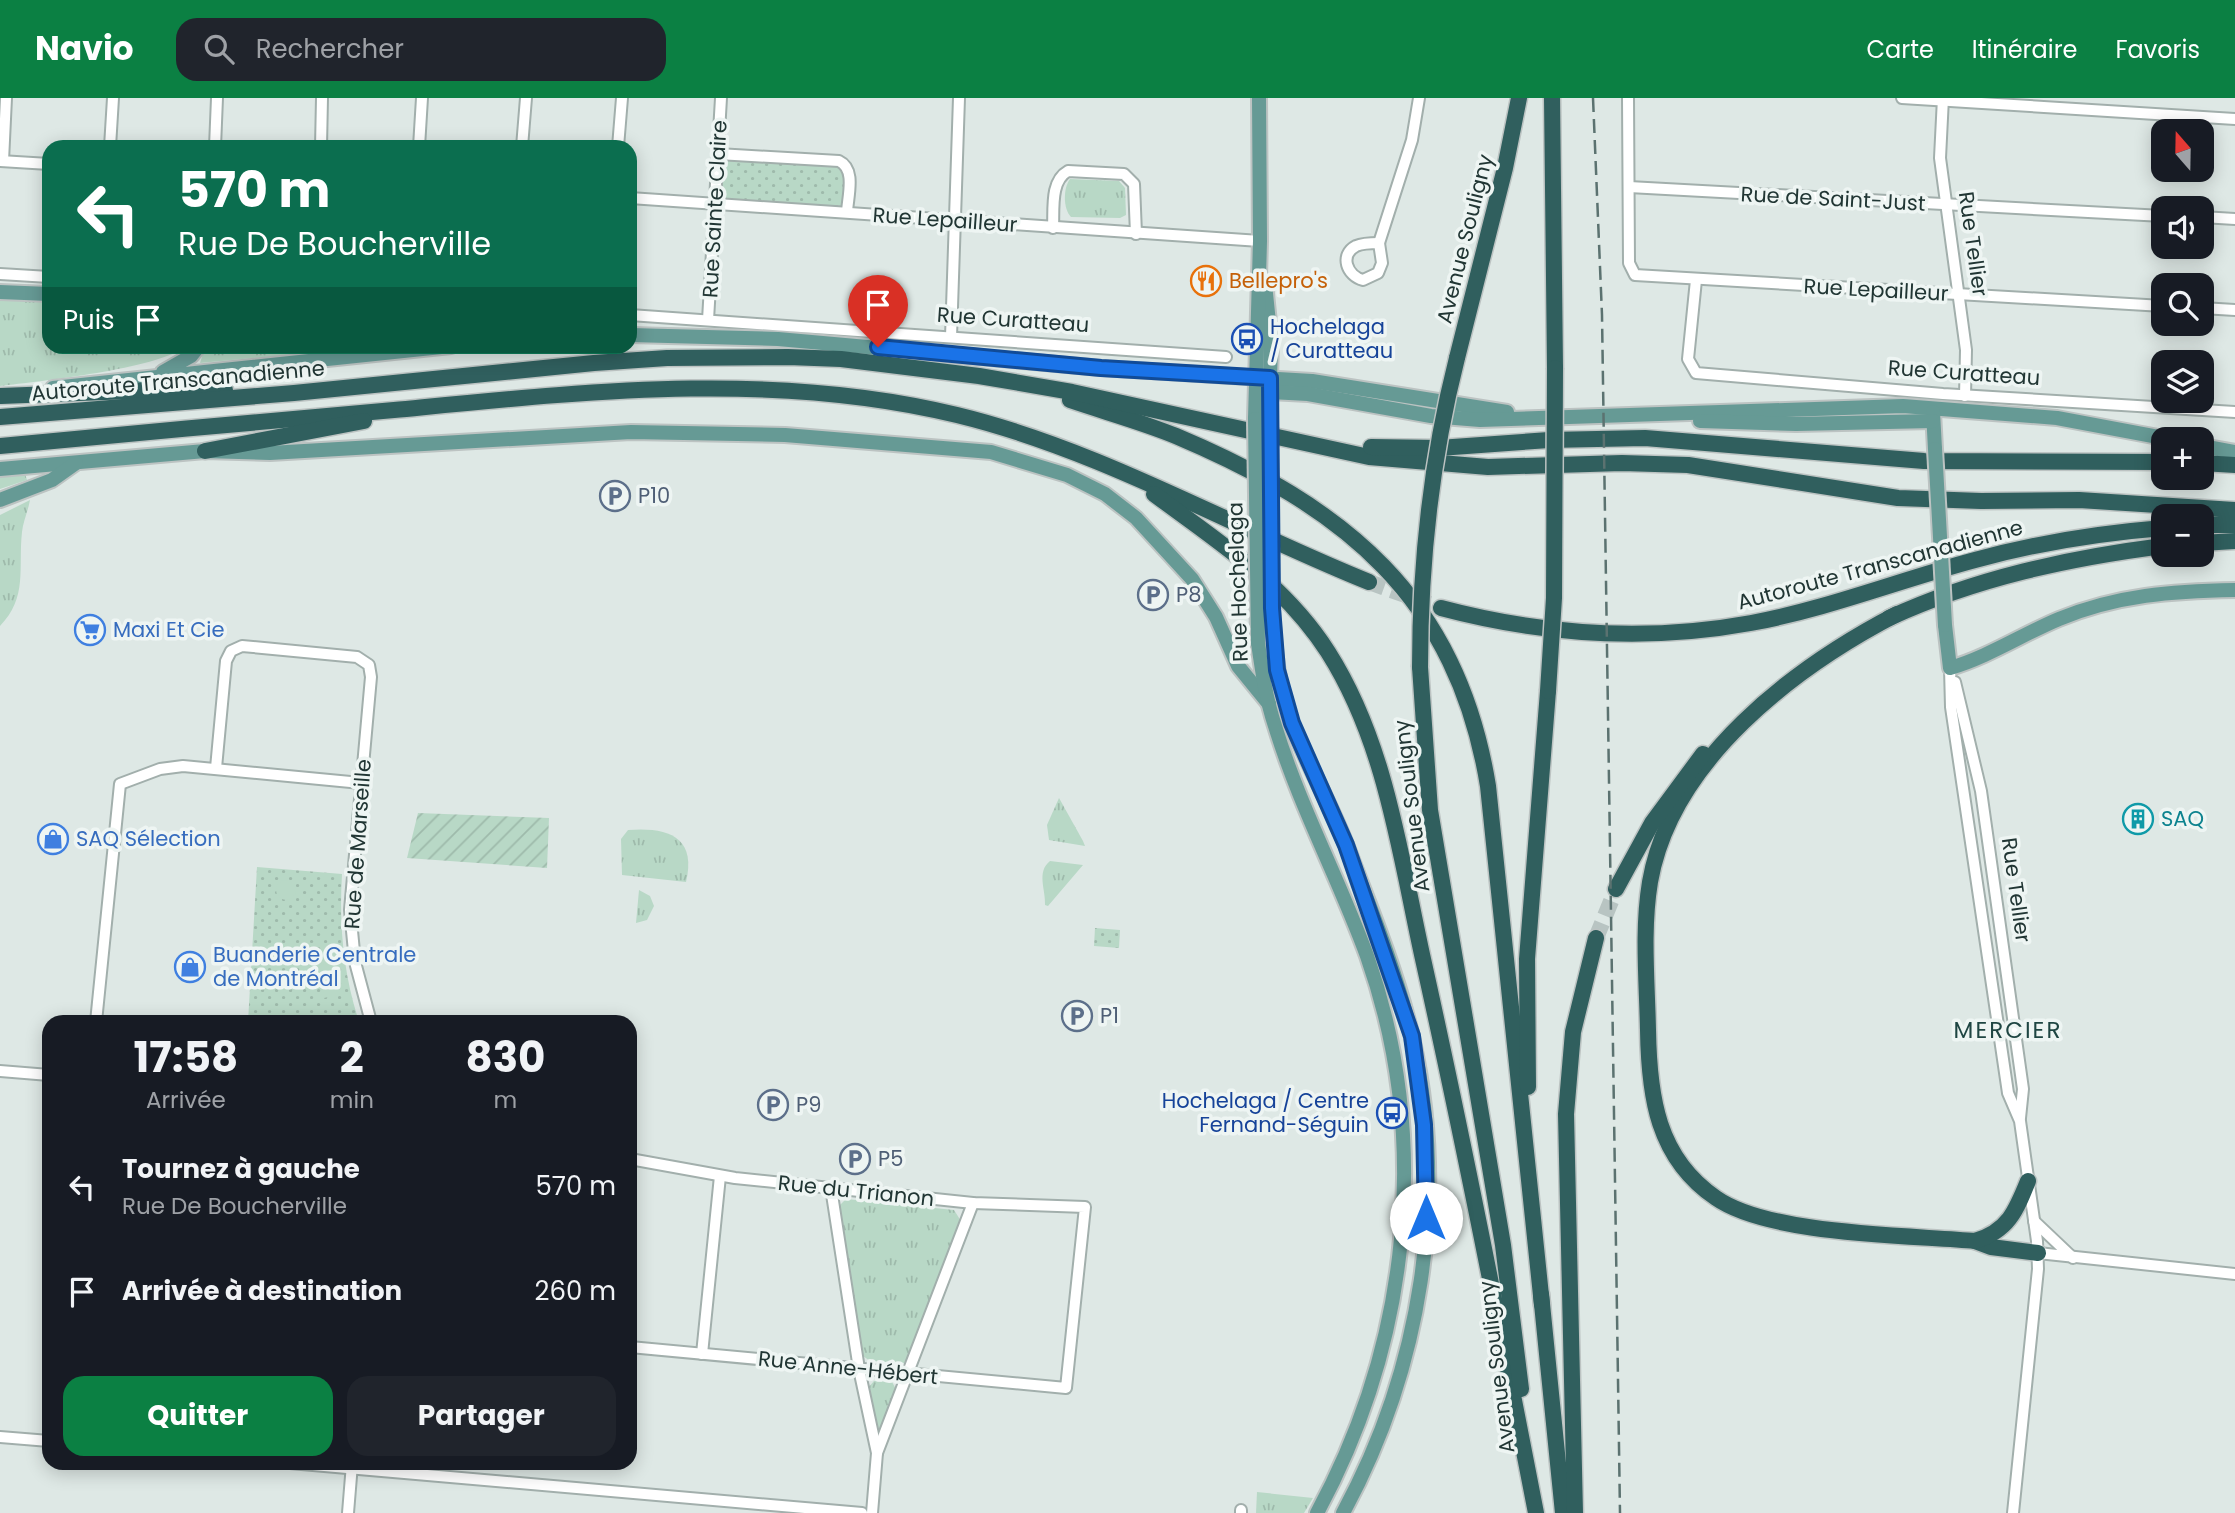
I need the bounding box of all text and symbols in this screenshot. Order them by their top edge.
search box [176,18,666,81]
text: Navio [35,25,134,72]
icon: search [200,30,238,68]
text: Rechercher [256,31,404,67]
text: Carte [1866,33,1934,66]
text: Itinéraire [1972,33,2077,66]
text: Favoris [2115,33,2200,66]
street label: Rue Sainte Claire [695,119,734,299]
north arrow [2151,119,2214,182]
map controls [2151,119,2214,567]
street label: Avenue Souligny [1429,151,1500,327]
text: 570 m [178,156,330,224]
icon: left [63,168,154,259]
street label: Rue de Saint-Just [1740,179,1926,218]
street label: Rue Tellier [1952,190,1995,298]
button: sound [2151,196,2214,259]
street label: Rue Lepailleur [872,200,1019,239]
text: Rue De Boucherville [178,221,491,266]
restaurant icon: Bellepro's [1189,264,1223,298]
place label: Bellepro's [1229,266,1328,295]
street label: Rue Lepailleur [1803,271,1949,308]
button: search [2151,273,2214,336]
pin [848,275,908,347]
icon: arrive [859,286,897,324]
street label: Rue Curatteau [936,300,1090,339]
icon: arrive [129,301,167,339]
text: Puis [63,302,115,338]
place label: Hochelaga / Curatteau [1270,312,1393,365]
bus stop icon: Hochelaga / Curatteau [1230,322,1264,356]
button: layers [2151,350,2214,413]
street label: Autoroute Transcanadienne [30,353,326,408]
street label: Rue Curatteau [1887,353,2041,392]
button: + [2151,427,2214,490]
parking icon: P10 [598,479,632,513]
place label: P10 [638,481,670,510]
street label: Rue Hochelaga [1220,502,1255,662]
button: − [2151,504,2214,567]
street label: Autoroute Transcanadienne [1734,512,2026,617]
parking icon: P8 [1136,578,1170,612]
place label: P8 [1176,580,1201,609]
supermarket icon: Maxi Et Cie [73,613,107,647]
place label: Maxi Et Cie [113,615,225,644]
street label: Avenue Souligny [1387,718,1436,894]
street label: Rue de Marseille [337,758,378,930]
building icon: SAQ [2121,802,2155,836]
place label: SAQ [2161,804,2204,833]
shop icon: SAQ Sélection [36,822,70,856]
place label: SAQ Sélection [76,824,221,853]
street label: Rue Tellier [1995,836,2038,944]
place label: Buanderie Centrale de Montréal [213,940,416,993]
shop icon: Buanderie Centrale de Montréal [173,950,207,984]
parking icon: P1 [1060,999,1094,1033]
place label: P1 [1100,1001,1119,1030]
district label: MERCIER [1954,1014,2062,1046]
text: 17:58 [134,1028,238,1087]
text: 2 [340,1028,364,1087]
text: 830 [465,1028,545,1087]
text: Arrivée [146,1084,226,1116]
text: min [330,1084,374,1116]
text: m [494,1084,517,1116]
place label: Hochelaga / Centre Fernand-Séguin [1162,1086,1369,1139]
parking icon: P9 [756,1088,790,1122]
place label: P9 [796,1090,821,1119]
bus stop icon: Hochelaga / Centre Fernand-Séguin [1375,1096,1409,1130]
parking icon: P5 [838,1142,872,1176]
place label: P5 [878,1144,903,1173]
text: Tournez à gauche [122,1151,360,1187]
icon: left [63,1168,101,1206]
text: 570 m [535,1168,616,1204]
street label: Rue du Trianon [776,1168,936,1213]
position arrow [1389,1181,1463,1255]
text: Rue De Boucherville [122,1190,347,1222]
icon: arrive [63,1273,101,1311]
text: Arrivée à destination [122,1273,402,1309]
text: 260 m [534,1273,616,1309]
street label: Avenue Souligny [1472,1279,1521,1455]
street label: Rue Anne-Hébert [757,1344,939,1391]
button: Quitter [63,1376,333,1456]
button: Partager [347,1376,616,1456]

